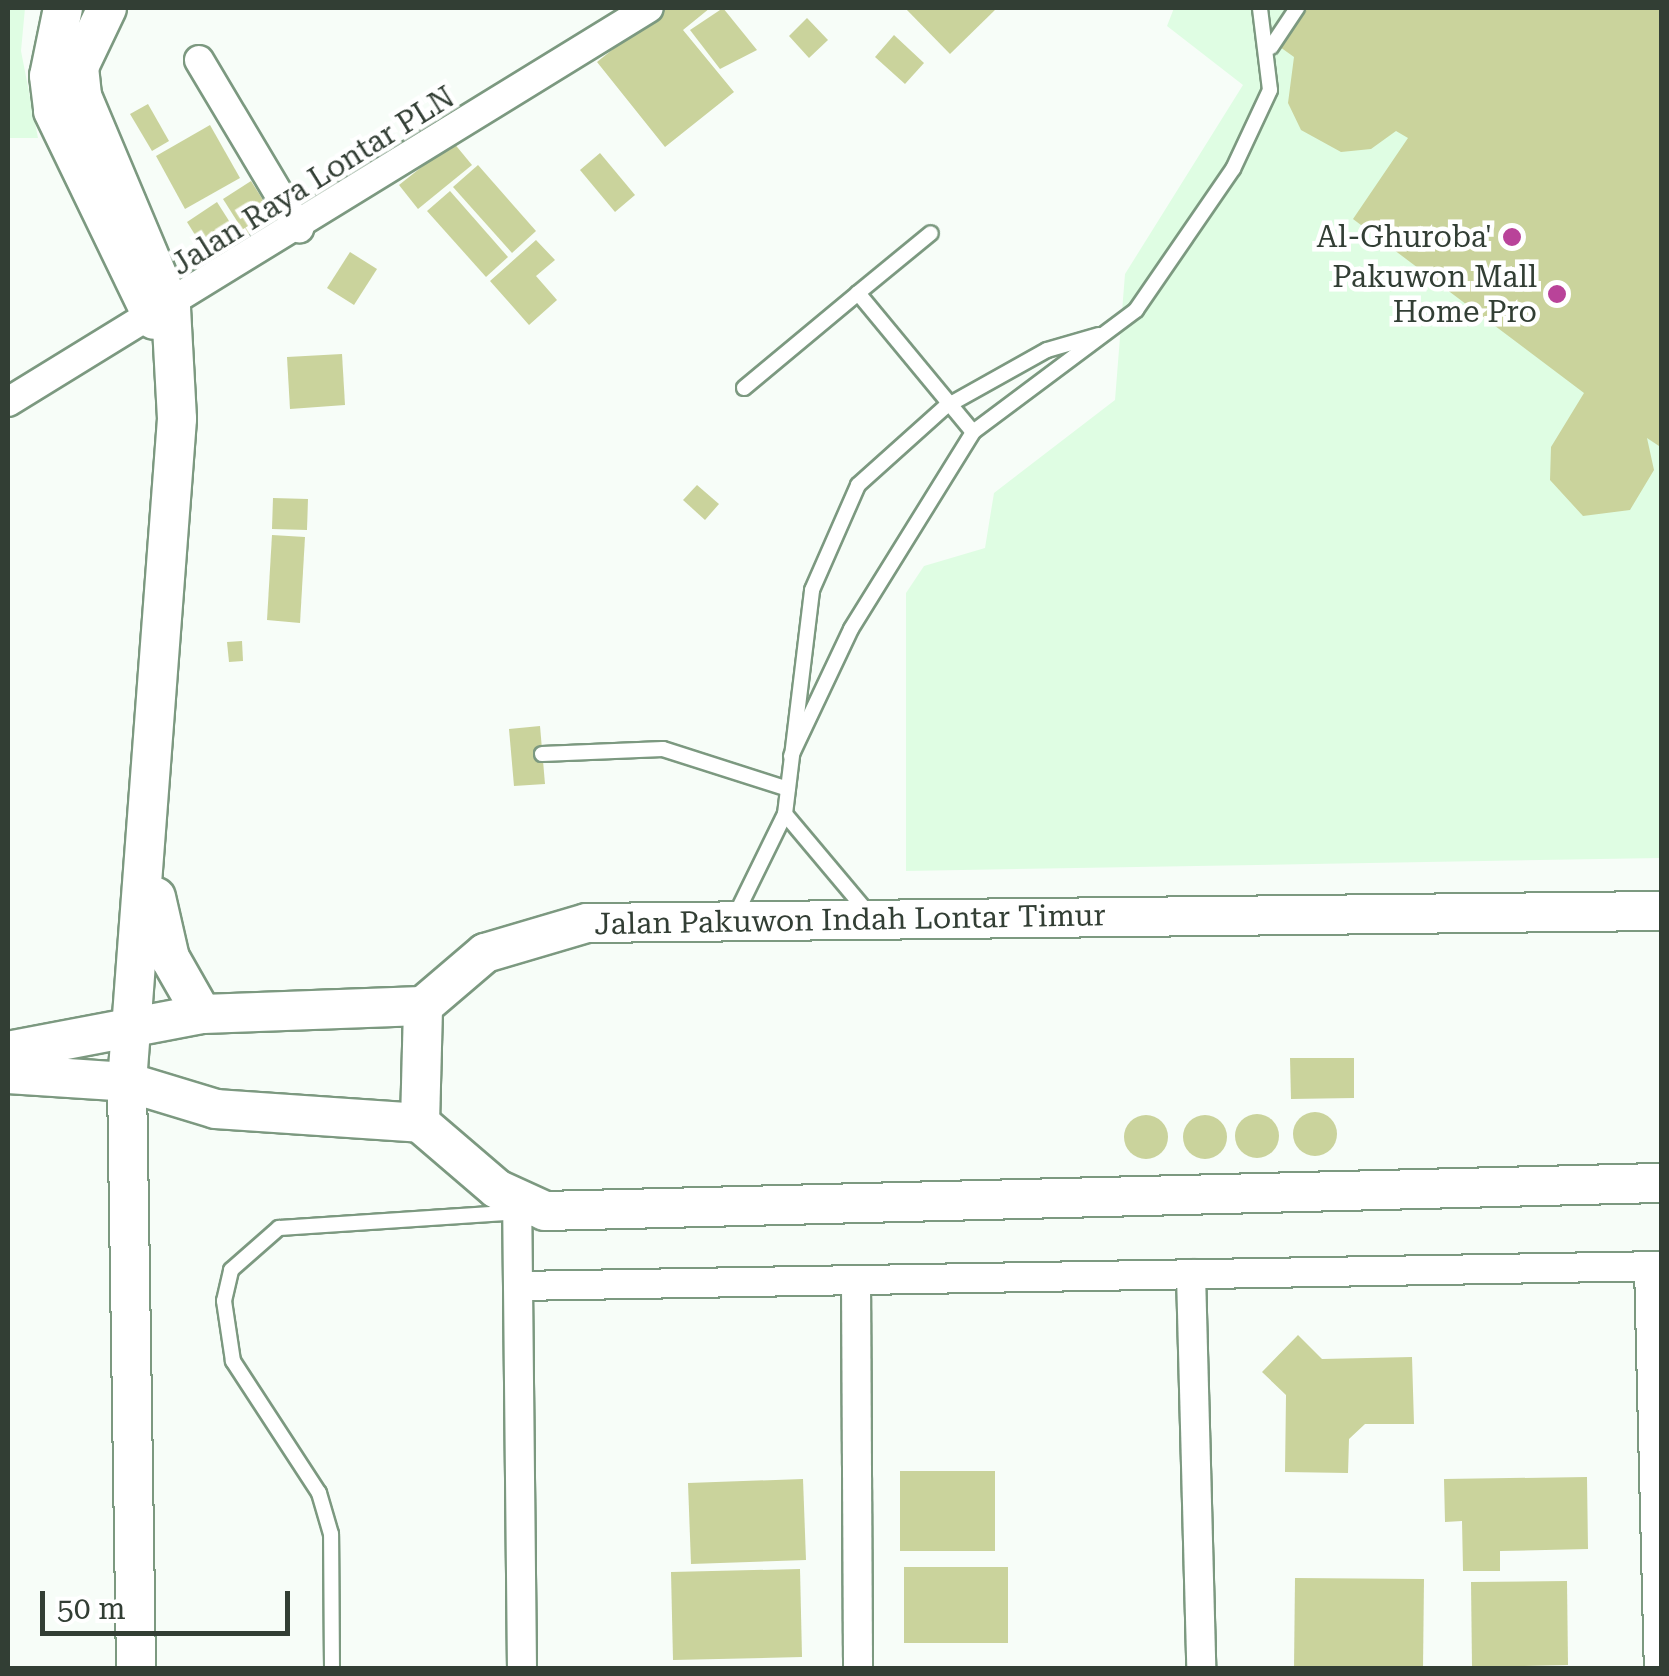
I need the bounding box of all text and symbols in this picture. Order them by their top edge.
street label: Jalan Raya Lontar PLN [165,79,461,283]
place label: Al-Ghuroba' [1316,219,1492,255]
marker: Al-Ghuroba' [1501,226,1523,248]
place label: Pakuwon Mall Home Pro [1332,259,1537,330]
marker: Pakuwon Mall Home Pro [1546,283,1568,305]
street label: Jalan Pakuwon Indah Lontar Timur [594,898,1106,942]
scale bar [45,1571,295,1633]
text: 50 m [57,1591,126,1626]

